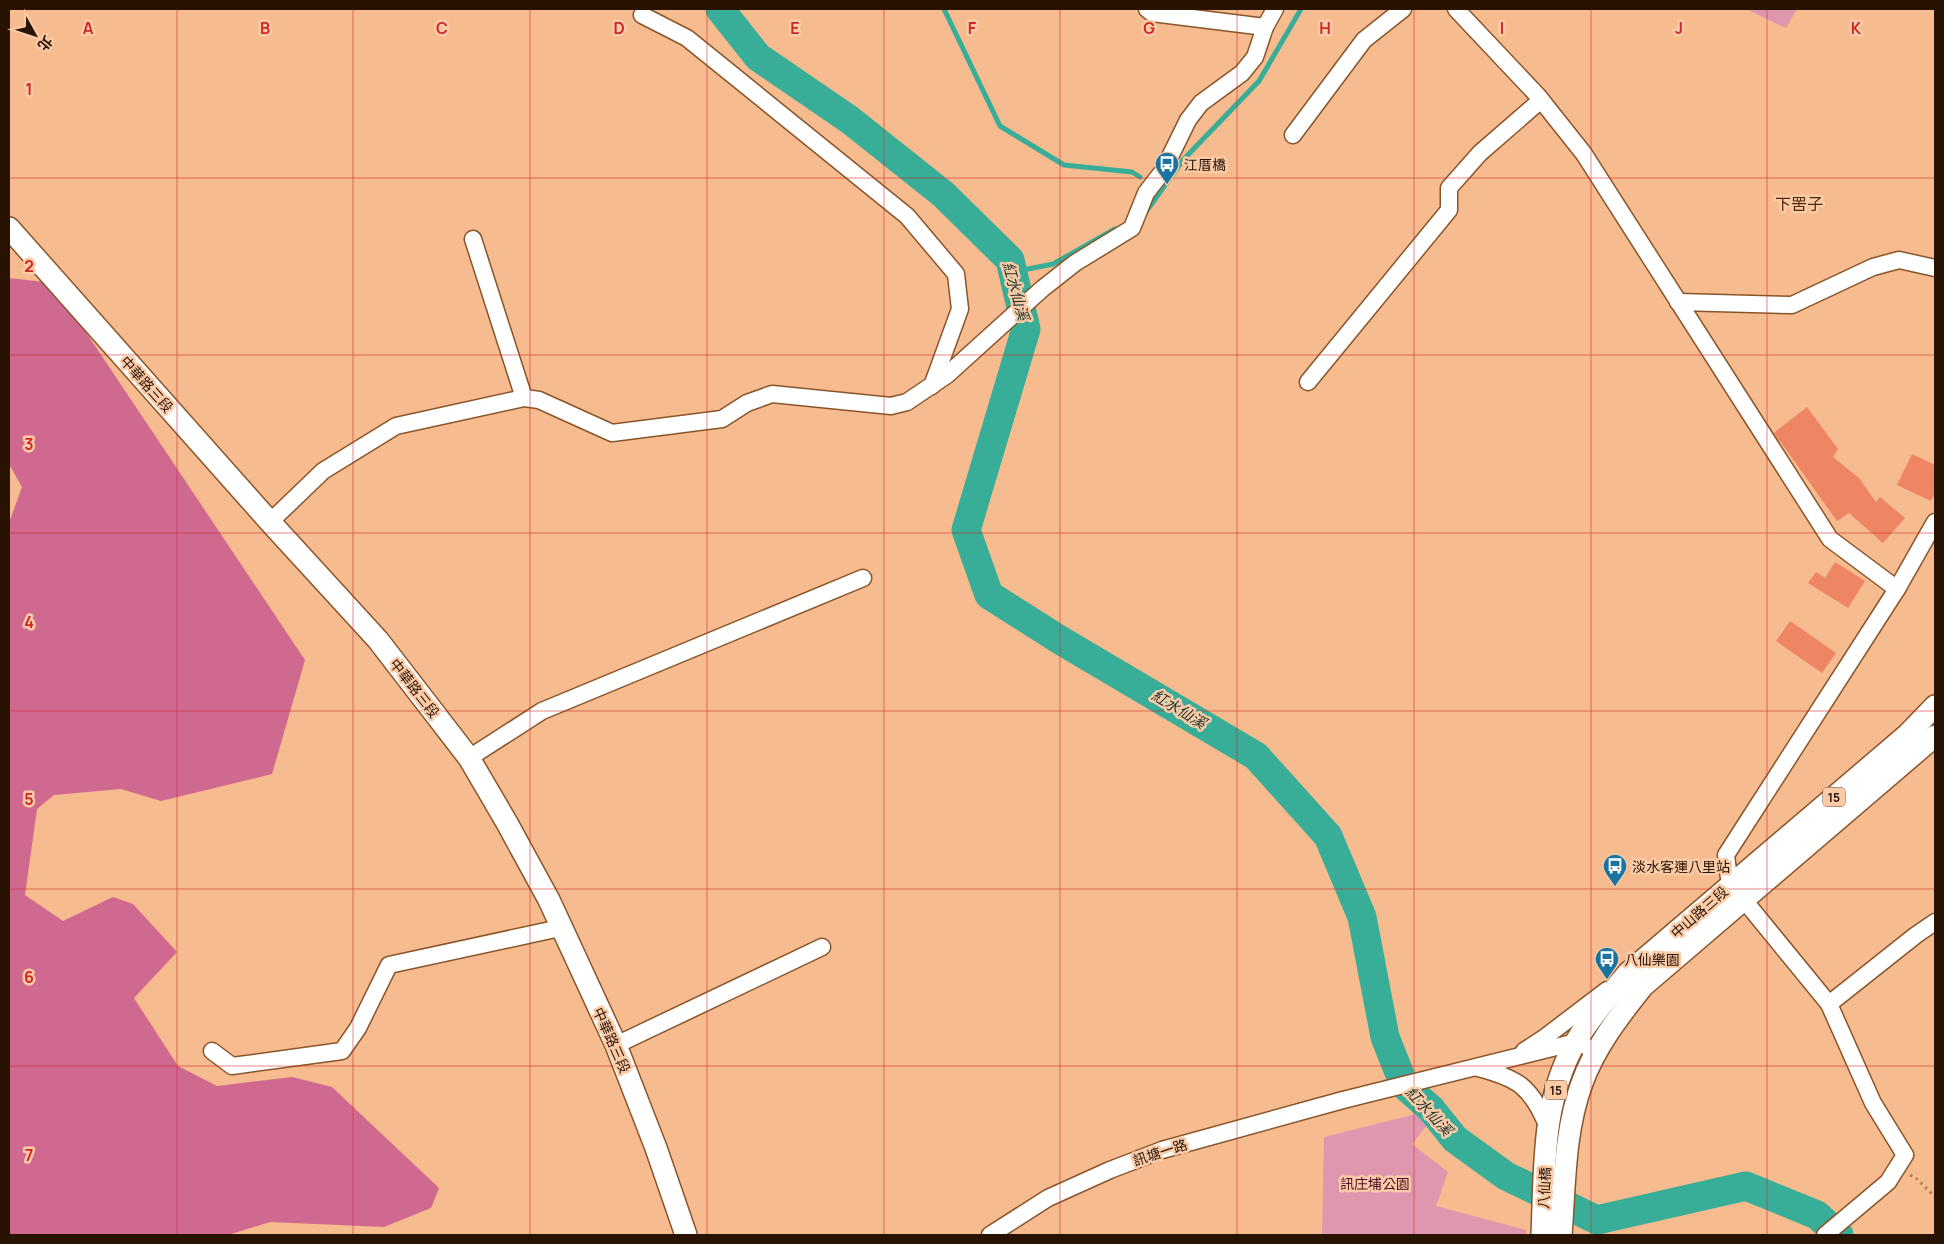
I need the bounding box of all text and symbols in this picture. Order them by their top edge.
north arrow [10,10,60,60]
text: A [83,17,94,39]
text: B [260,17,270,39]
text: C [436,17,448,39]
text: D [613,17,625,39]
text: E [790,17,800,39]
text: F [968,17,977,39]
text: G [1143,17,1155,39]
text: H [1319,17,1331,39]
text: I [1500,17,1504,39]
text: J [1675,17,1683,39]
text: K [1851,17,1862,39]
text: 北 [34,32,57,55]
text: 1 [25,78,33,100]
bus stop icon: 江厝橋 [1154,151,1180,185]
place label: 江厝橋 [1184,155,1226,174]
district label: 下罟子 [1775,193,1823,215]
text: 2 [24,255,34,277]
water label: 紅水仙溪 [998,259,1035,325]
street label: 中華路三段 [117,352,177,416]
text: 3 [24,433,34,455]
text: 4 [24,611,34,633]
street label: 中華路三段 [386,655,444,721]
water label: 紅水仙溪 [1148,685,1212,734]
text: 5 [24,788,34,810]
road number: 15 [1823,788,1845,806]
bus stop icon: 淡水客運八里站 [1602,853,1628,887]
place label: 淡水客運八里站 [1632,857,1730,876]
street label: 中山路三段 [1666,882,1732,942]
bus stop icon: 八仙樂園 [1594,946,1620,980]
place label: 八仙樂園 [1624,950,1680,969]
text: 6 [24,966,34,988]
street label: 中華路三段 [589,1004,635,1076]
road number: 15 [1545,1080,1567,1100]
water label: 紅水仙溪 [1401,1082,1458,1142]
street label: 訊塘一路 [1130,1134,1190,1170]
text: 7 [25,1144,33,1166]
street label: 八仙橋 [1533,1167,1555,1209]
park label: 訊庄埔公園 [1340,1174,1410,1193]

